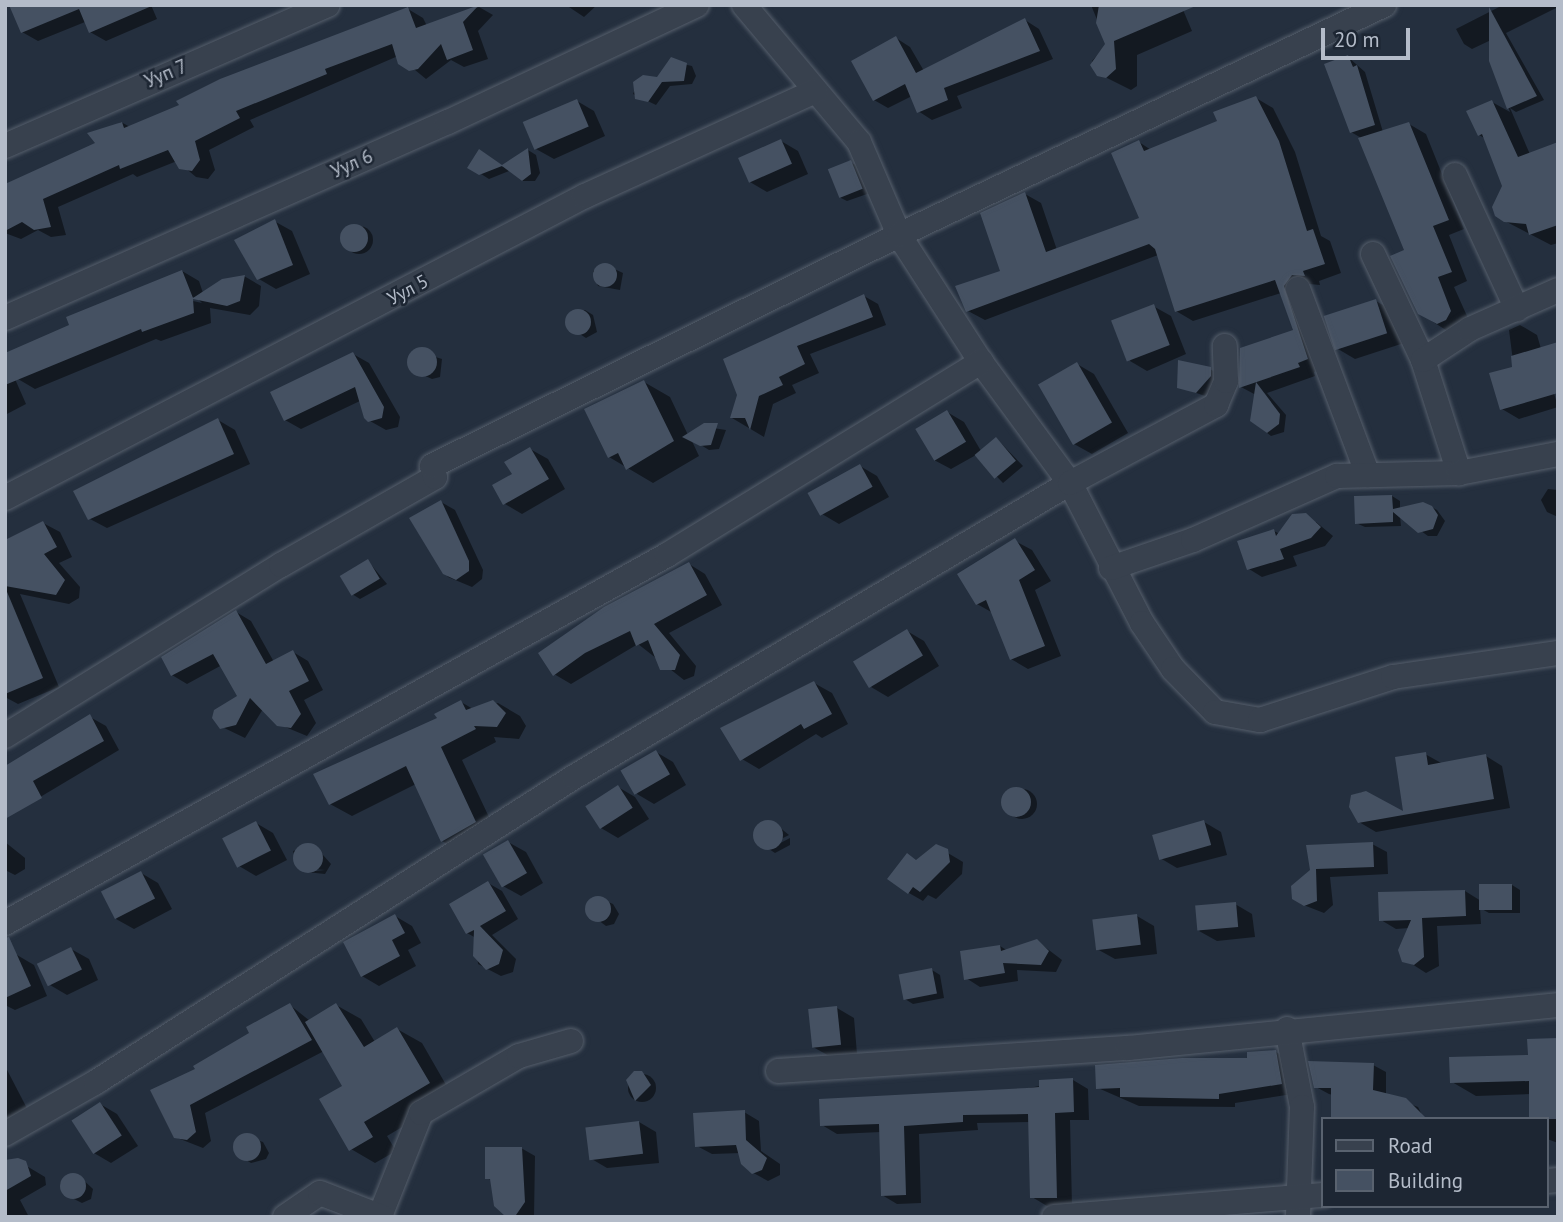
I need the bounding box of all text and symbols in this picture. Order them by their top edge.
scale bar [1325,14,1414,58]
text: 20 m [1334,26,1380,53]
street label: Ууп 7 [141,55,191,93]
street label: Уул 6 [328,145,376,183]
street label: Уул 5 [383,270,433,310]
legend [1322,1117,1549,1208]
text: Road [1388,1132,1432,1159]
text: Building [1388,1167,1463,1194]

